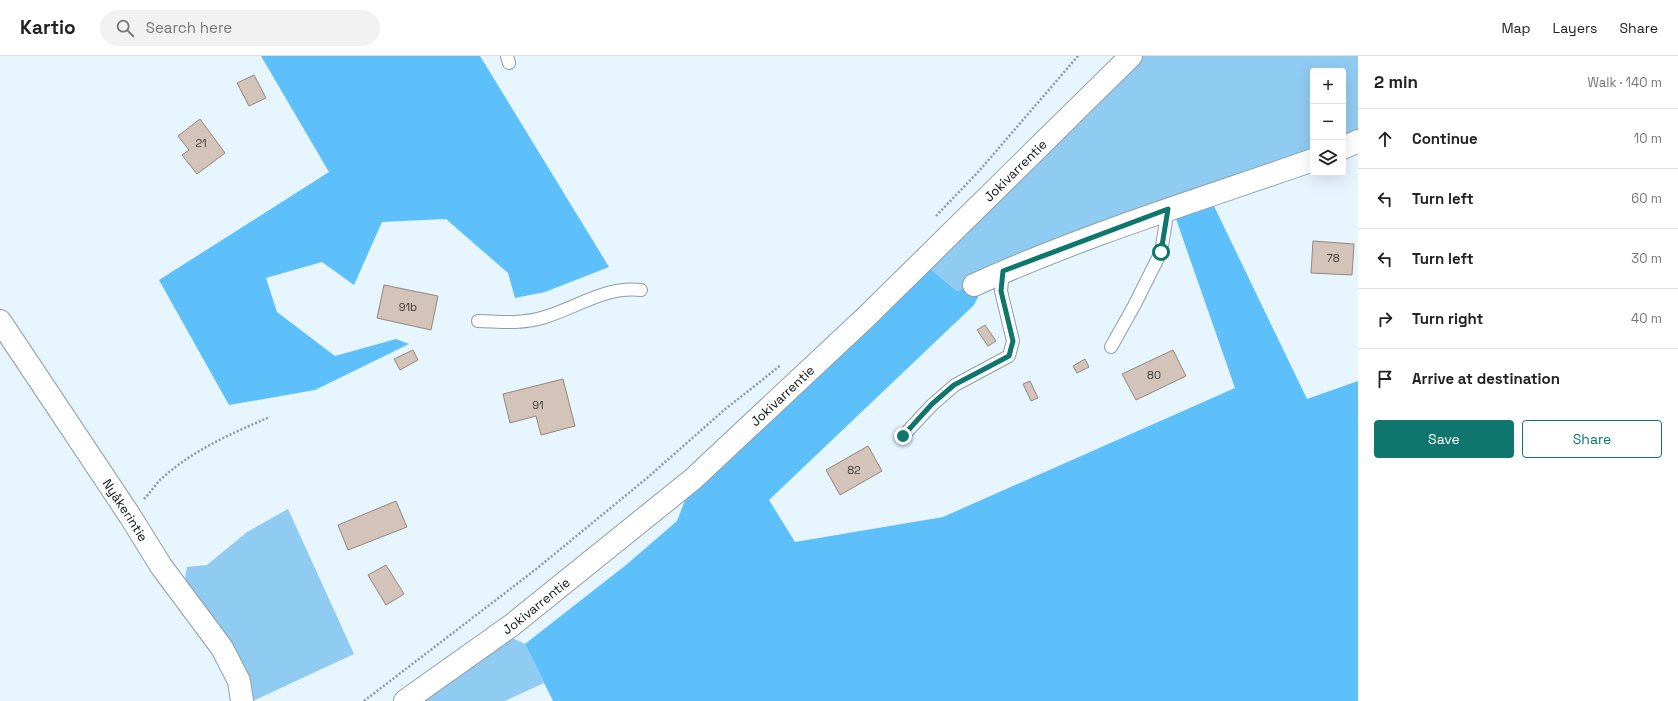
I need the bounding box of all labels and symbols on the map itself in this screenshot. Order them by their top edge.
house number: 21 [195,136,207,150]
street label: Jokivarrentie [980,136,1051,205]
route start [1152,243,1170,261]
house number: 78 [1326,251,1340,265]
house number: 91b [399,300,417,314]
street label: Jokivarrentie [747,362,818,430]
house number: 80 [1147,368,1161,382]
house number: 91 [532,398,544,412]
route end [894,427,912,445]
house number: 82 [847,463,861,477]
street label: Nyåkerintie [99,476,152,545]
street label: Jokivarrentie [499,574,573,638]

